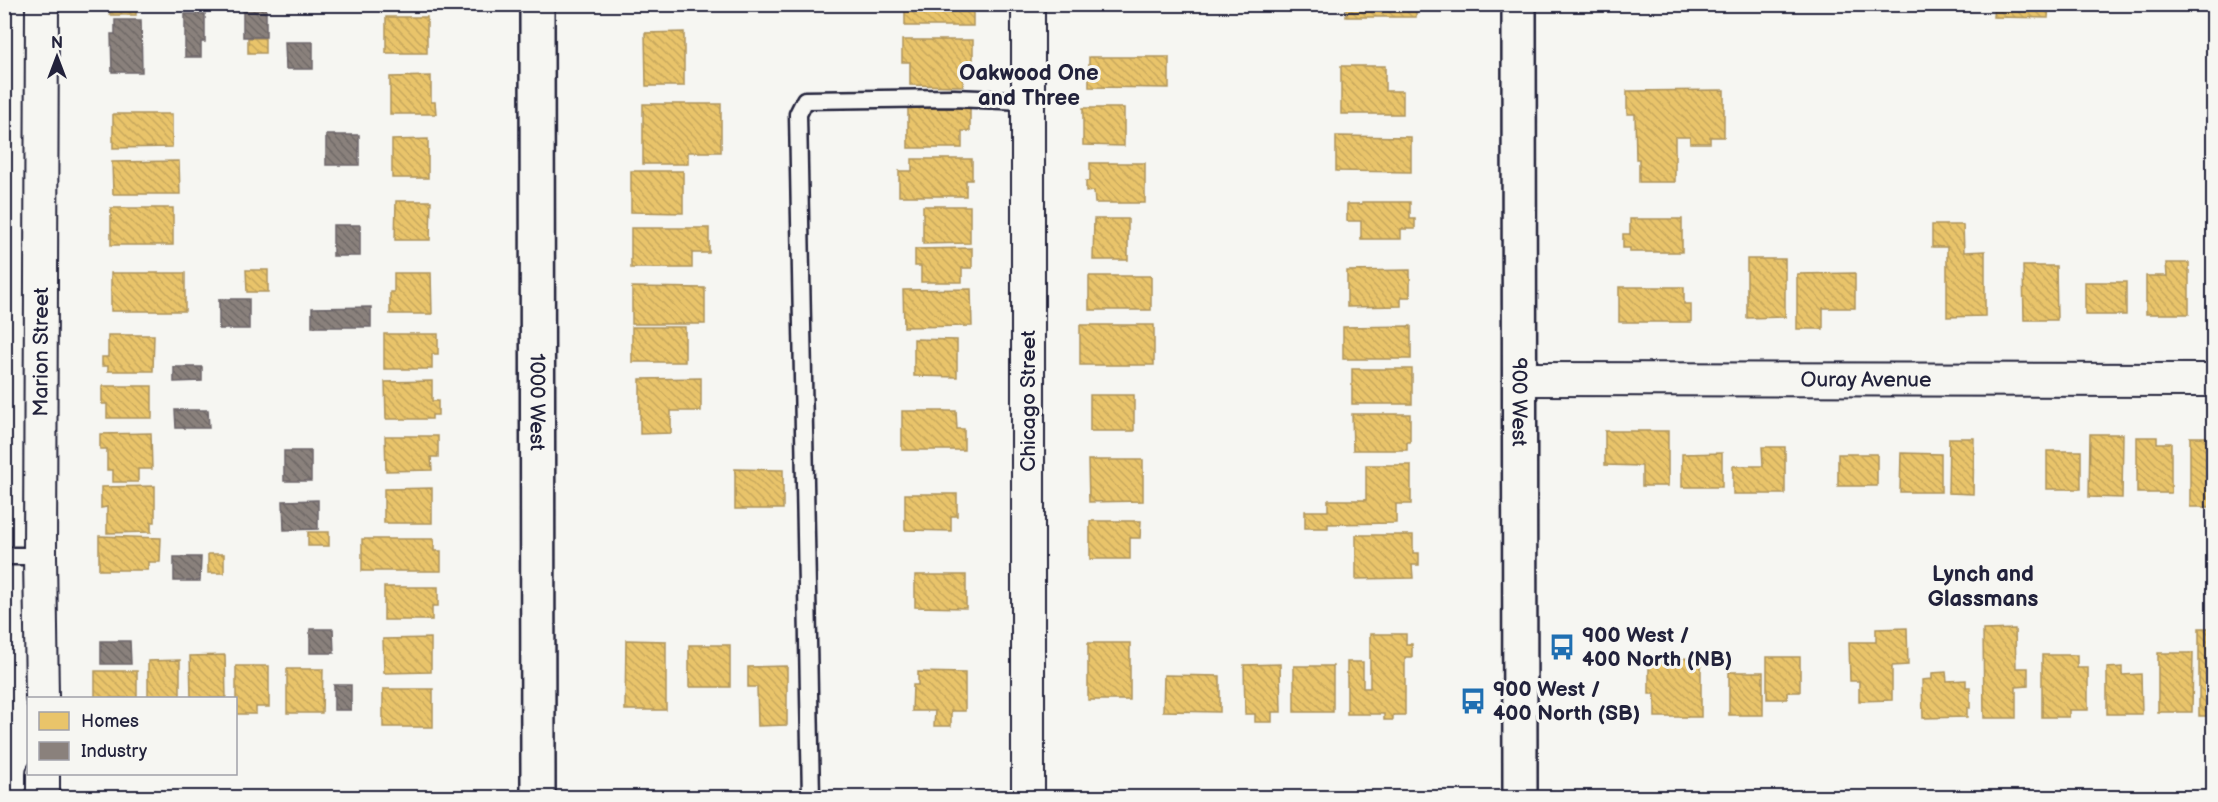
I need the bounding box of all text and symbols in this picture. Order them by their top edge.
north arrow [27,27,87,87]
text: N [51,34,63,53]
district label: Oakwood One and Three [959,60,1099,112]
street label: Marion Street [29,287,54,417]
street label: Chicago Street [1016,330,1041,472]
street label: 1000 West [524,353,550,451]
street label: 900 West [1506,357,1532,447]
street label: Ouray Avenue [1800,367,1932,393]
district label: Lynch and Glassmans [1928,561,2038,613]
place label: 900 West / 400 North (NB) [1582,623,1732,672]
bus stop icon: 900 West / 400 North (NB) [1547,632,1577,662]
place label: 900 West / 400 North (SB) [1493,677,1640,726]
bus stop icon: 900 West / 400 North (SB) [1458,686,1488,716]
legend [27,697,237,775]
text: Homes [81,711,139,732]
text: Industry [81,741,148,762]

